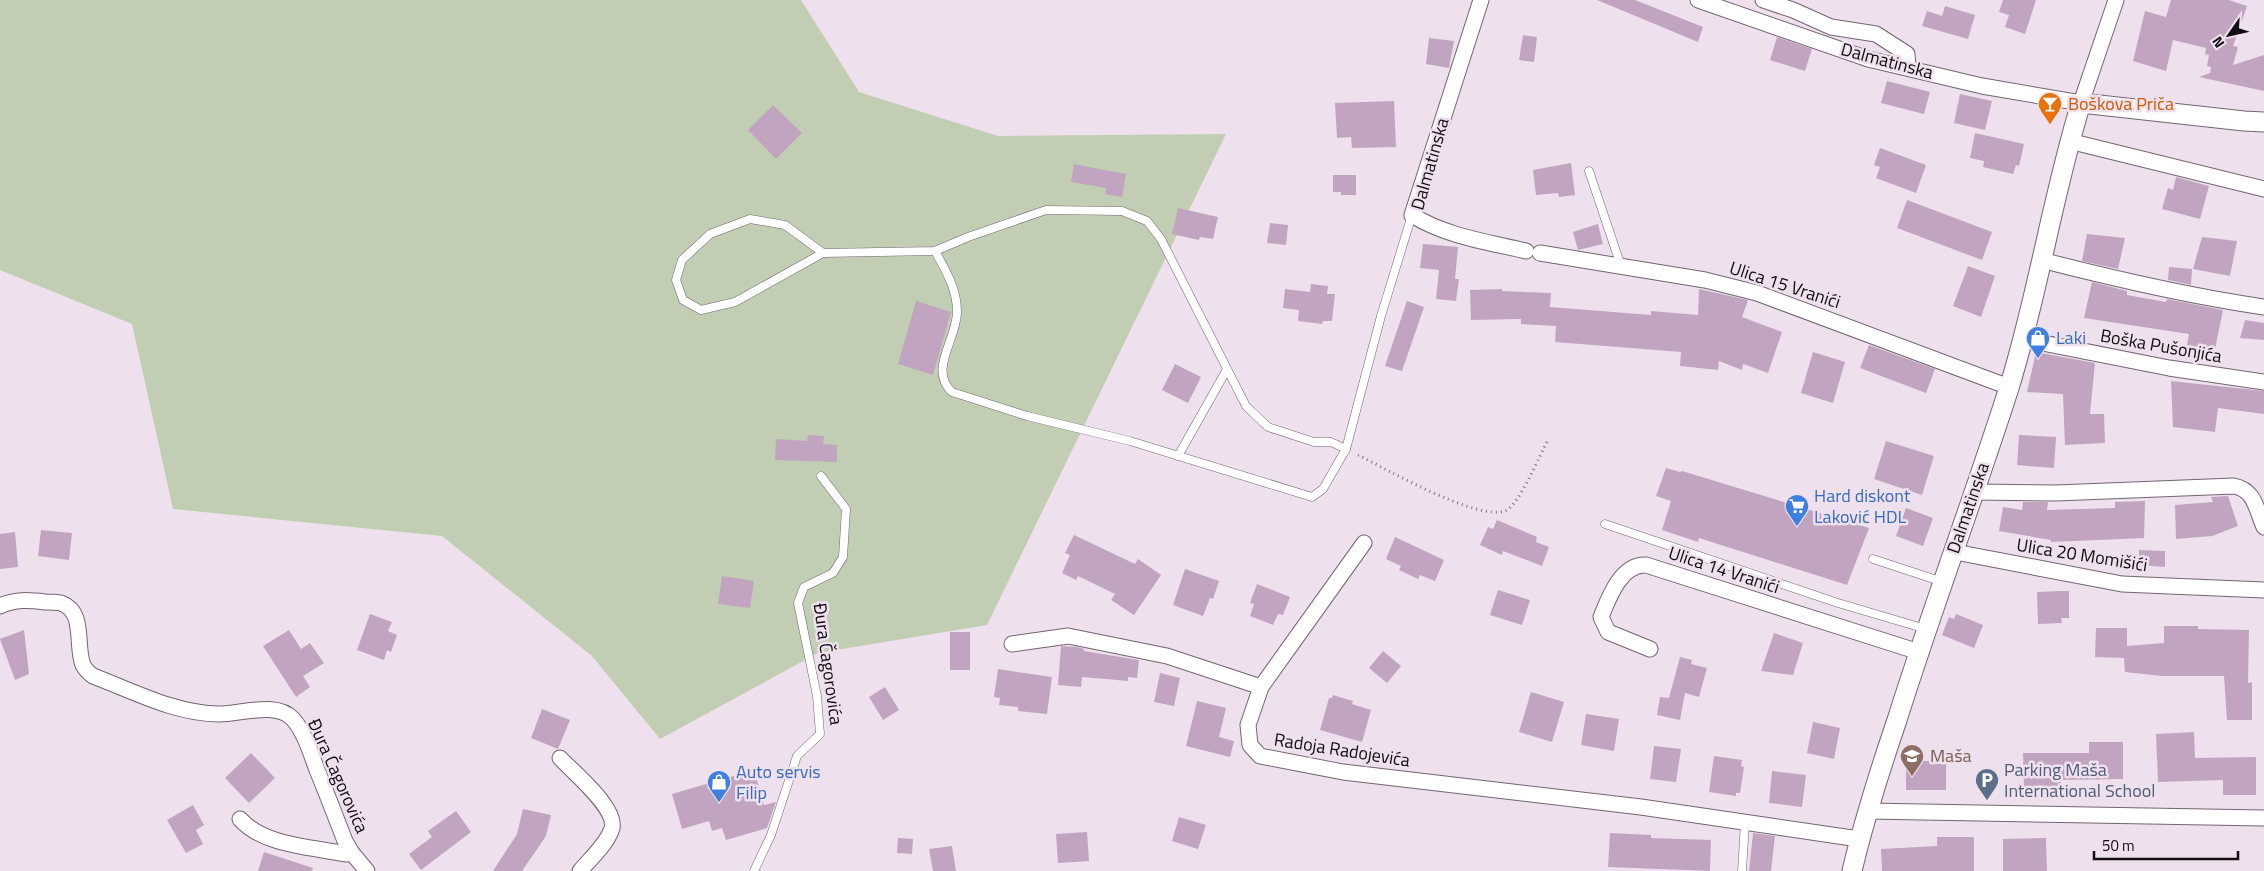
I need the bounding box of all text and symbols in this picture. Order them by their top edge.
north arrow [2204,10,2254,60]
text: N [2206,33,2229,52]
street label: Dalmatinska [1838,35,1936,86]
place label: Boškova Priča [2068,90,2174,117]
bar icon: Boškova Priča [2037,91,2063,125]
street label: Dalmatinska [1403,115,1456,213]
street label: Ulica 15 Vranići [1726,254,1844,315]
street label: Boška Pušonjića [2098,322,2224,369]
place label: Laki [2056,324,2086,351]
shop icon: Laki [2025,325,2051,359]
street label: Dalmatinska [1939,459,1996,557]
place label: Hard diskont Laković HDL [1814,482,1911,530]
supermarket icon: Hard diskont Laković HDL [1784,493,1810,527]
street label: Ulica 20 Momišići [2015,531,2150,578]
street label: Ulica 14 Vranići [1665,539,1783,600]
street label: Đura Čagorovića [807,601,850,727]
street label: Đura Čagorovića [301,714,376,837]
street label: Radoja Radojevića [1272,725,1412,774]
place label: Maša [1930,742,1972,769]
school or university icon: Maša [1899,743,1925,777]
place label: Parking Maša International School [2004,756,2155,804]
place label: Auto servis Filip [736,758,821,806]
parking icon: Parking Maša International School [1974,767,2000,801]
shop icon: Auto servis Filip [706,769,732,803]
scale bar [2094,828,2238,860]
text: 50 m [2102,834,2135,857]

